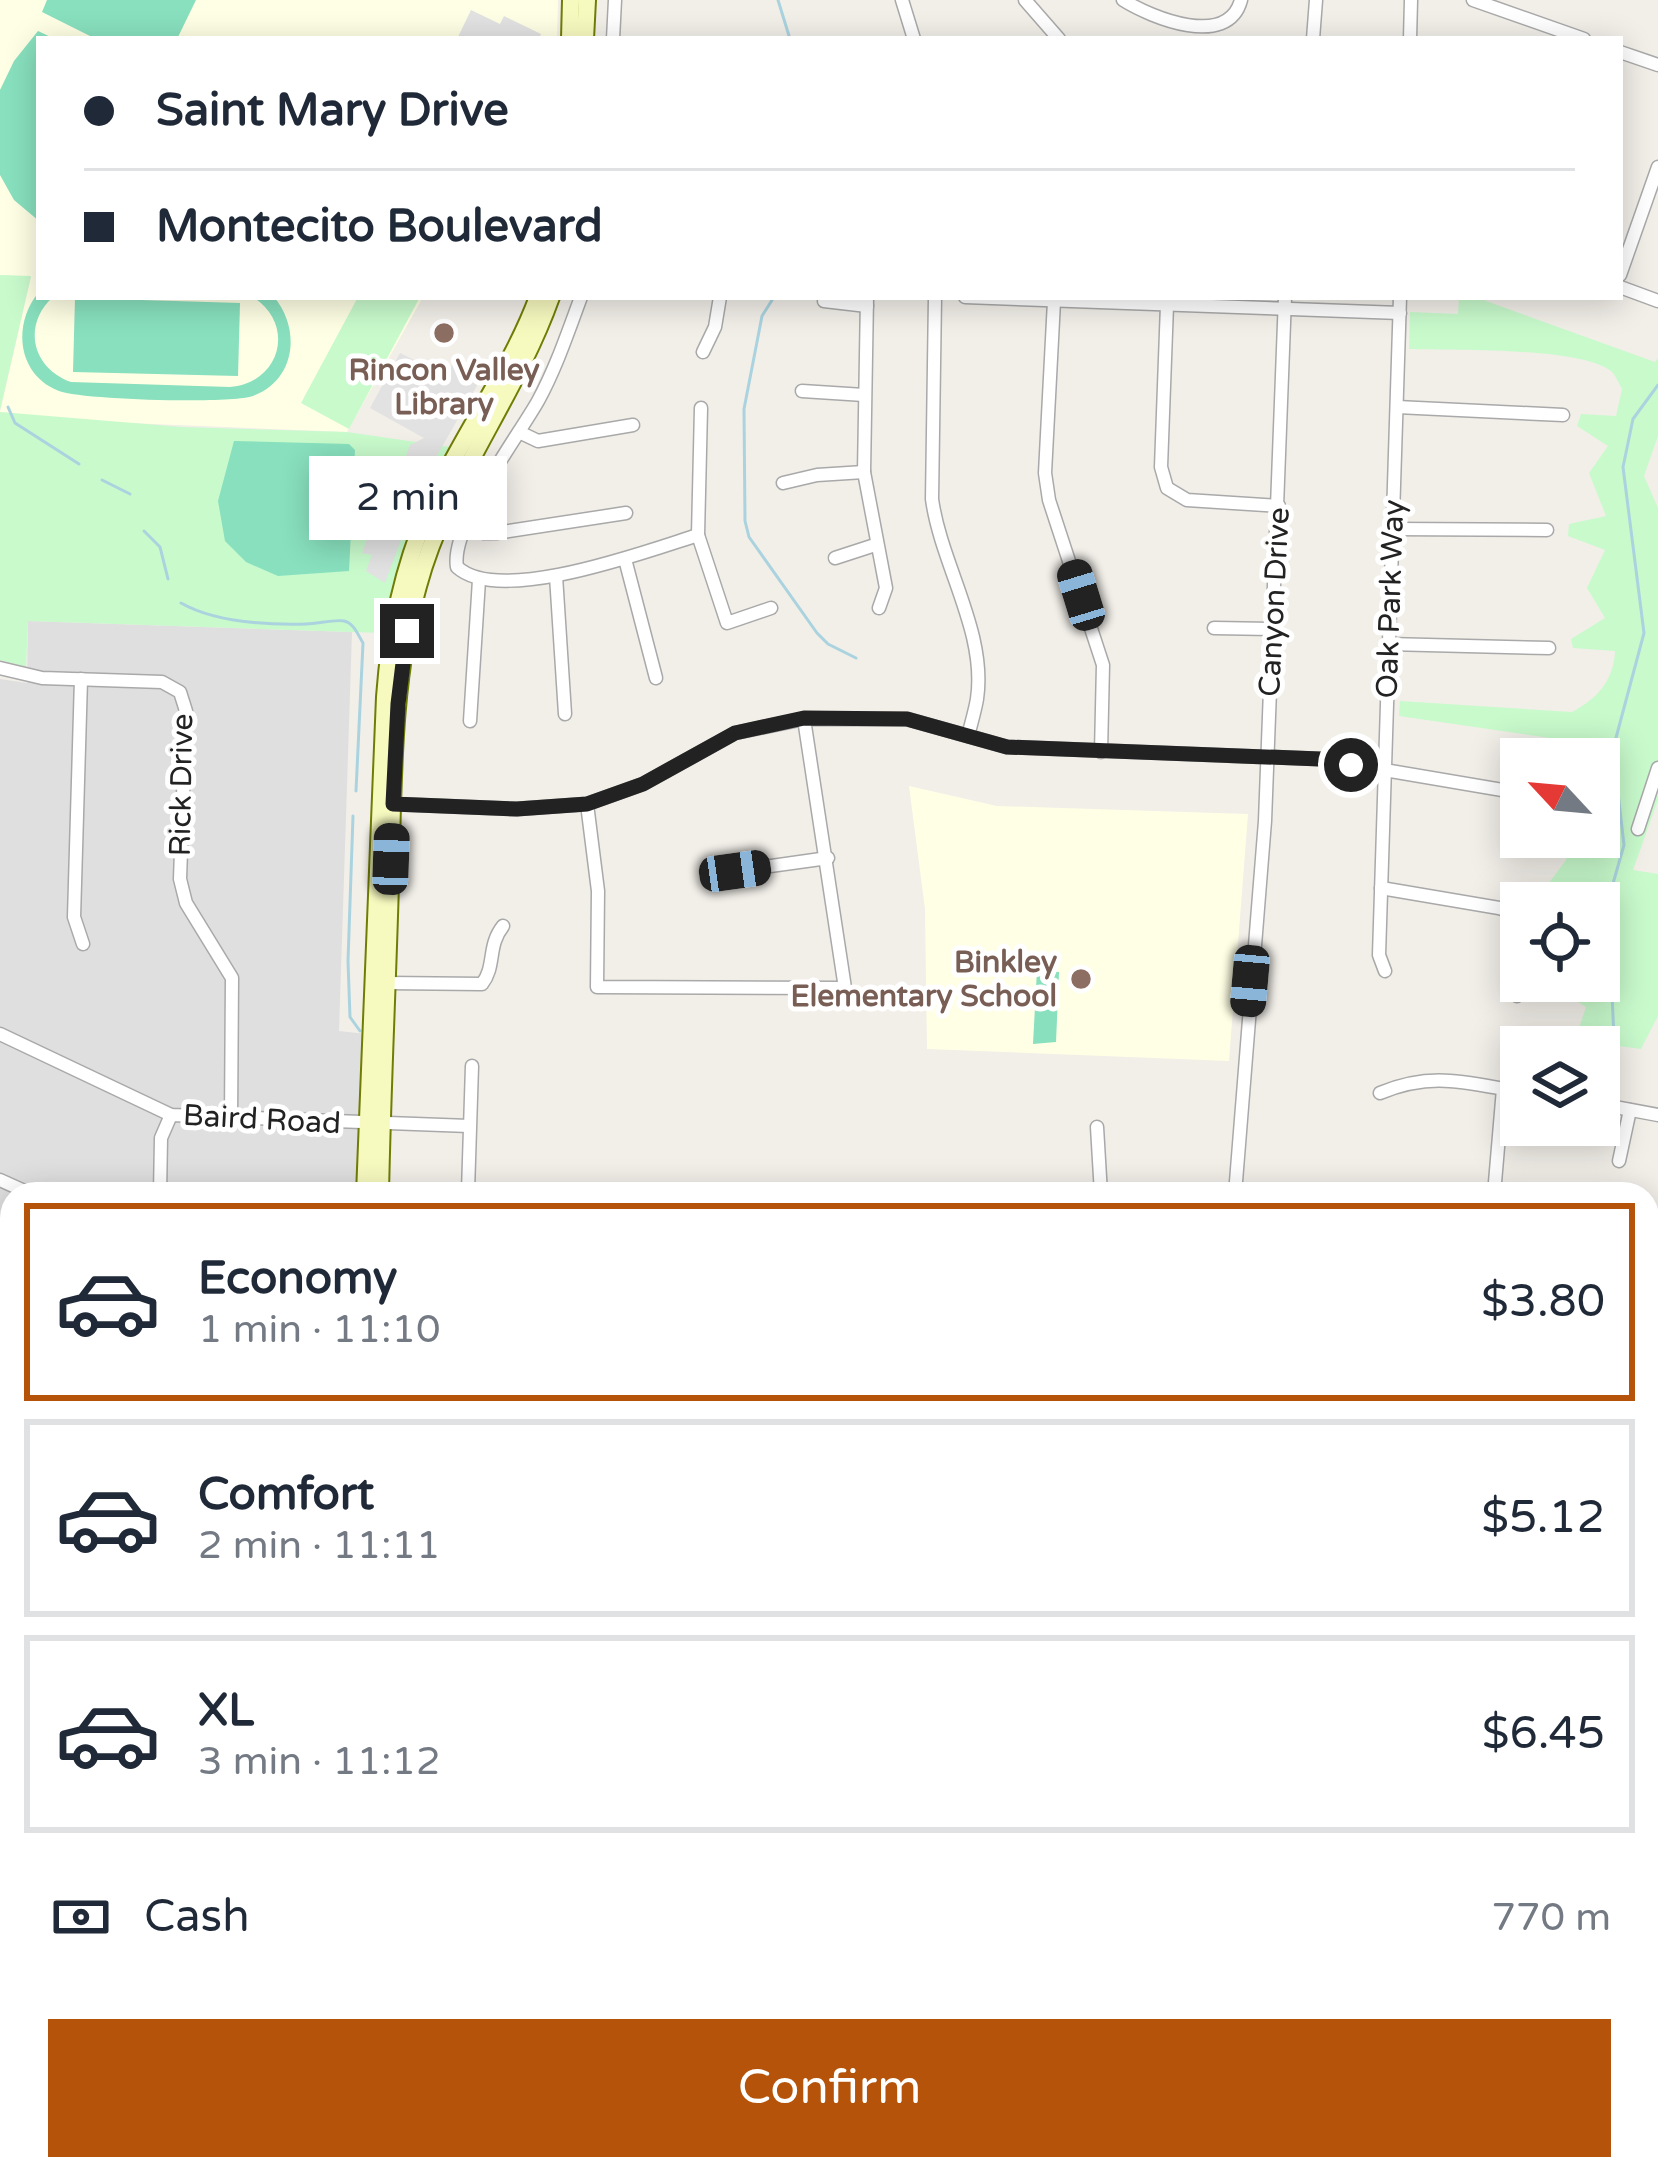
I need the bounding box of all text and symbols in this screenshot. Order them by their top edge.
text: Saint Mary Drive [156,84,509,138]
text: Montecito Boulevard [156,200,603,254]
marker: Rincon Valley Library [431,320,457,346]
place label: Rincon Valley Library [348,352,540,423]
callout: 2 min [308,457,506,541]
text: 2 min [356,474,460,521]
street label: Oak Park Way [1369,499,1412,699]
street label: Canyon Drive [1251,506,1298,698]
car [1053,555,1109,635]
route end [380,604,434,658]
street label: Rick Drive [162,713,201,857]
route start [1324,738,1378,792]
north arrow [1500,738,1620,858]
map controls [1500,738,1620,1146]
car [372,822,410,896]
car [697,848,773,894]
button: locate [1500,882,1620,1002]
place label: Binkley Elementary School [791,944,1057,1015]
car [1229,944,1271,1018]
marker: Binkley Elementary School [1068,966,1094,992]
button: layers [1500,1026,1620,1146]
street label: Baird Road [182,1097,342,1142]
icon: car [54,1248,162,1356]
text: Economy [198,1252,397,1306]
text: $3.80 [1481,1275,1605,1329]
text: 1 min · 11:10 [198,1306,440,1353]
icon: car [54,1464,162,1572]
text: Comfort [198,1468,374,1522]
text: $5.12 [1481,1491,1605,1545]
text: 2 min · 11:11 [198,1522,440,1569]
icon: car [54,1680,162,1788]
text: XL [198,1684,254,1738]
text: $6.45 [1482,1707,1605,1761]
text: 3 min · 11:12 [198,1738,440,1785]
icon: cash [48,1884,114,1950]
text: Cash [144,1890,250,1944]
text: 770 m [1492,1894,1611,1941]
button: Confirm [48,2019,1611,2157]

